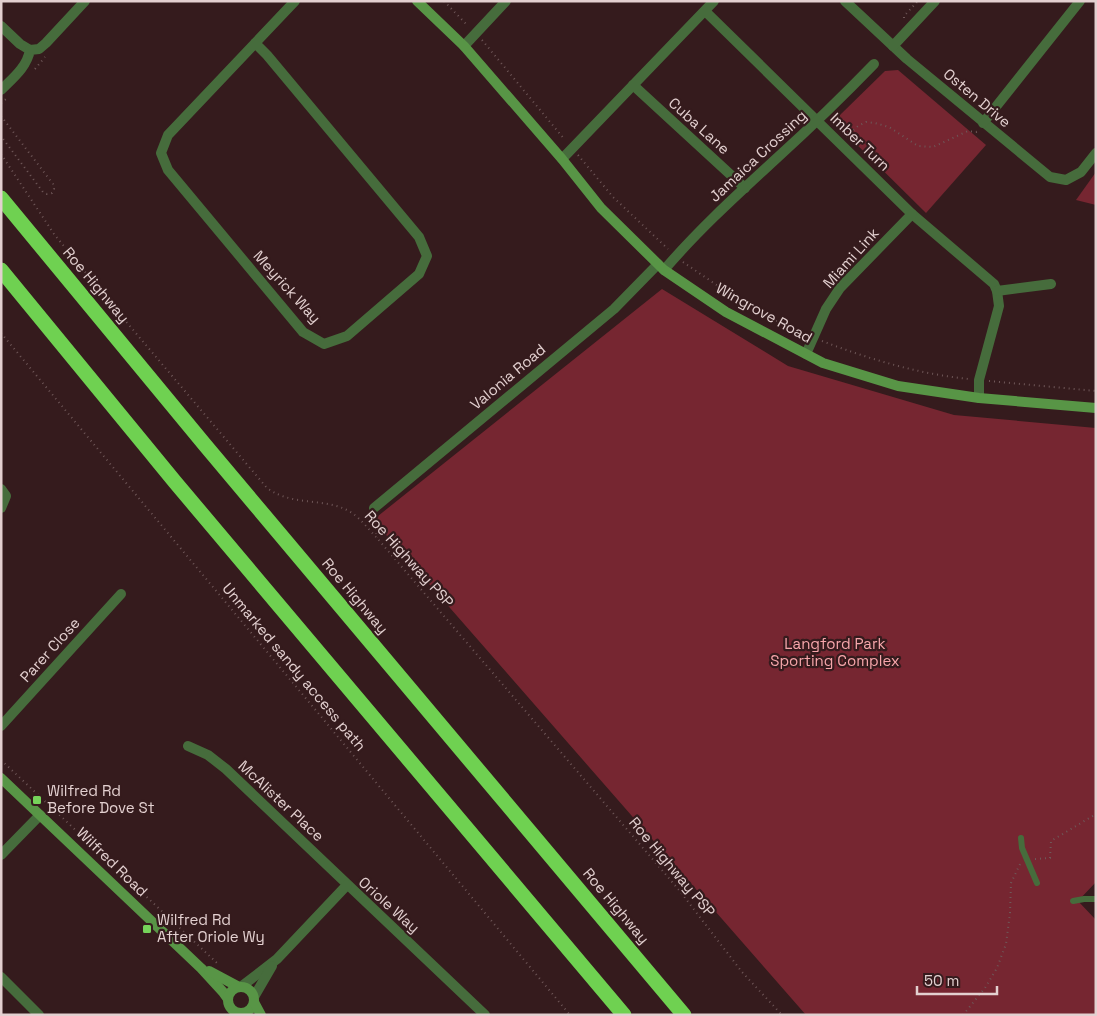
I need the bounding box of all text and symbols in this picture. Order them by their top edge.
street label: Osten Drive [940,64,1015,131]
street label: Cuba Lane [665,93,734,158]
street label: Jamaica Crossing [705,106,810,206]
street label: Imber Turn [826,108,894,175]
street label: Miami Link [819,223,883,292]
street label: Roe Highway [59,243,134,327]
street label: Meyrick Way [250,246,325,327]
street label: Wingrove Road [713,278,816,347]
street label: Valonia Road [466,340,549,414]
street label: Roe Highway PSP [361,506,458,611]
street label: Roe Highway [318,554,393,638]
street label: Unmarked sandy access path [218,579,370,755]
street label: Parer Close [16,613,84,686]
park label: Langford Park Sporting Complex [770,634,900,670]
street label: McAlister Place [234,756,328,845]
place label: Wilfred Rd Before Dove St [47,781,155,817]
marker: Wilfred Rd Before Dove St [31,794,43,806]
street label: Roe Highway PSP [625,813,720,920]
street label: Wilfred Road [73,823,152,900]
street label: Roe Highway [579,864,654,948]
street label: Oriole Way [355,872,424,937]
place label: Wilfred Rd After Oriole Wy [157,910,265,946]
marker: Wilfred Rd After Oriole Wy [141,923,153,935]
scale bar [917,964,997,996]
text: 50 m [924,971,959,990]

